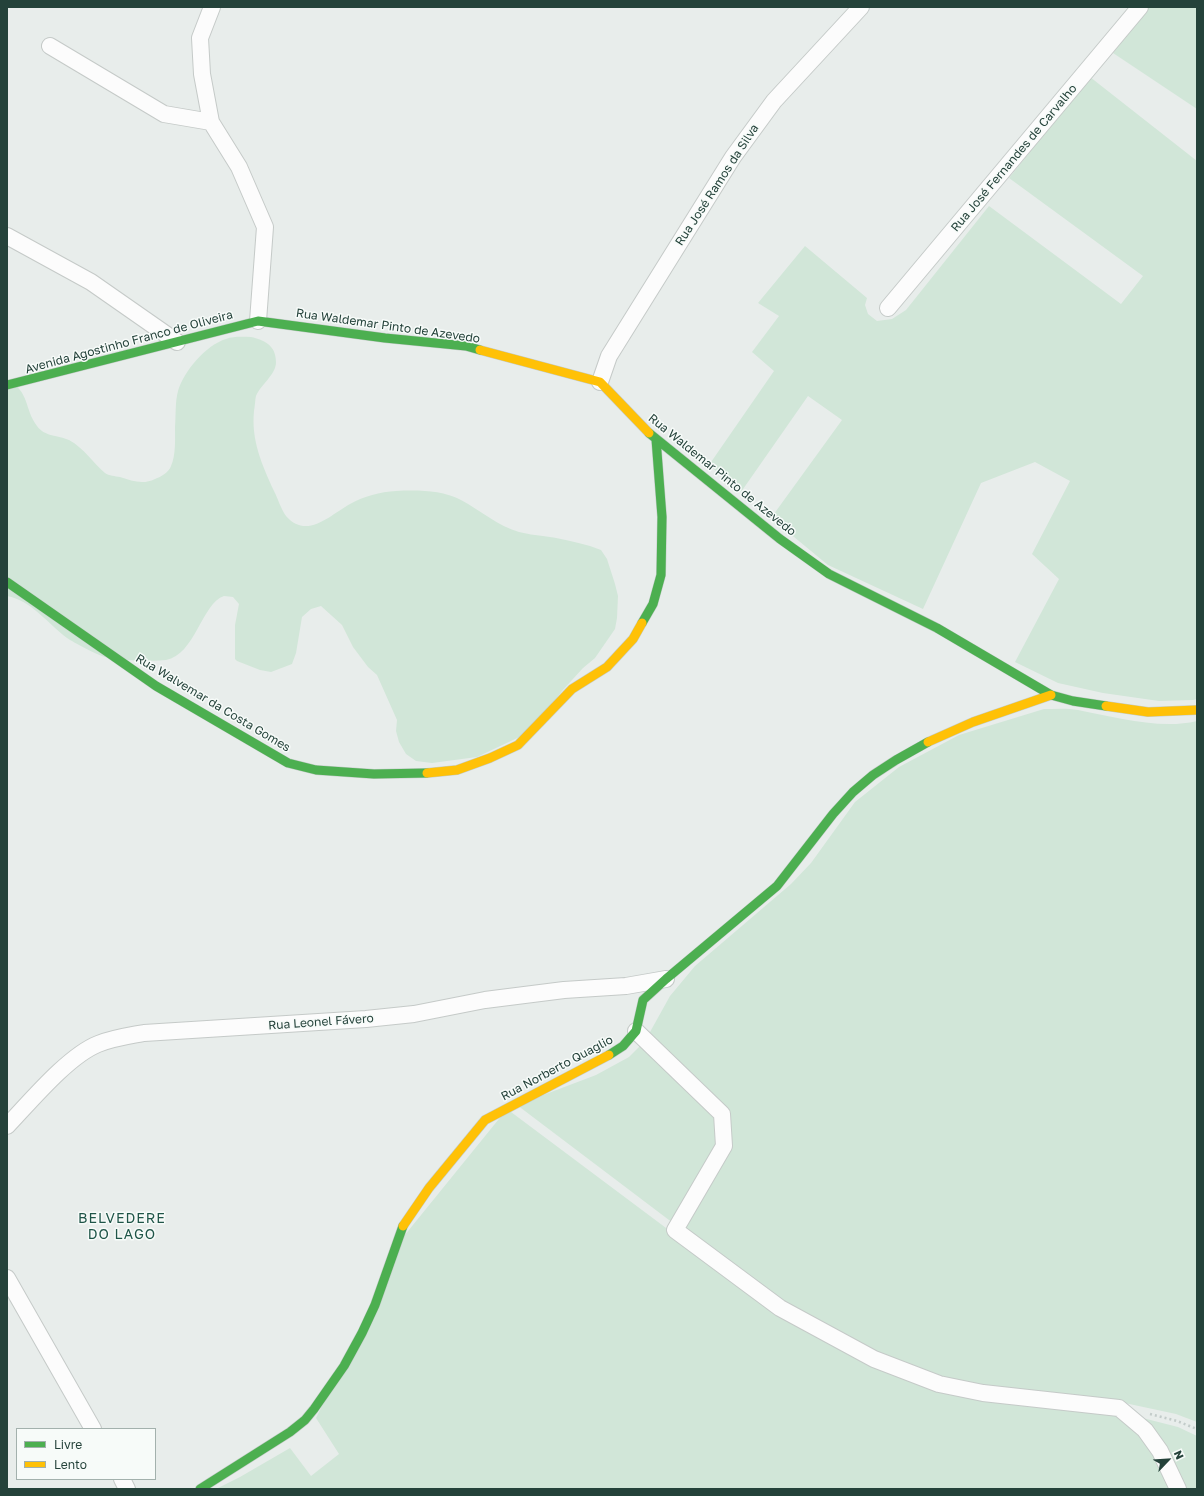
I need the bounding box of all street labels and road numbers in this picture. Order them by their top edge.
street label: Rua José Fernandes de Carvalho [948,81,1080,235]
street label: Rua José Ramos da Silva [672,122,762,248]
street label: Rua Waldemar Pinto de Azevedo [295,306,481,346]
street label: Avenida Agostinho Franco de Oliveira [24,307,234,377]
street label: Rua Waldemar Pinto de Azevedo [645,411,799,539]
street label: Rua Walvemar da Costa Gomes [133,651,293,755]
street label: Rua Leonel Fávero [268,1011,374,1033]
street label: Rua Norberto Quaglio [499,1032,615,1104]

